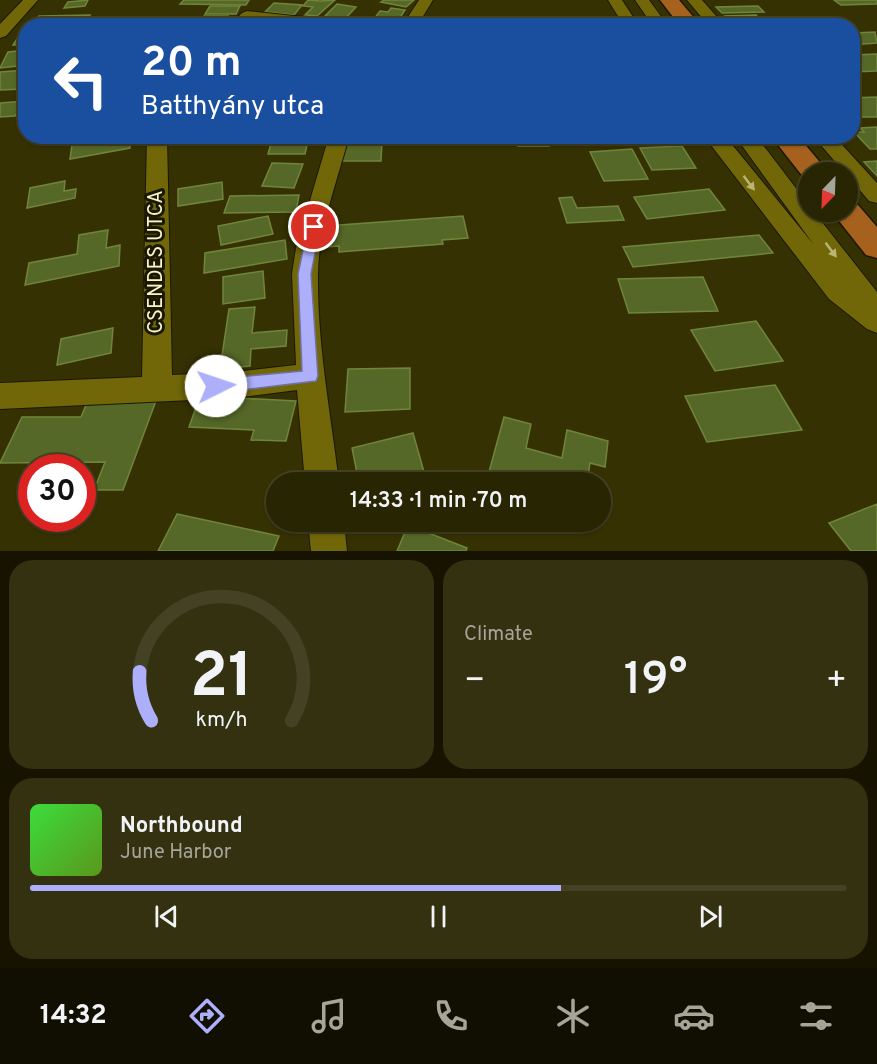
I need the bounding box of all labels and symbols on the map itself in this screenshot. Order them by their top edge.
north arrow [798,162,858,222]
one-way arrow [743,175,756,191]
street label: CSENDES UTCA [144,190,170,334]
pin [288,201,339,252]
one-way arrow [825,242,837,258]
position arrow [184,354,248,418]
speed limit sign: 30 [18,454,96,532]

